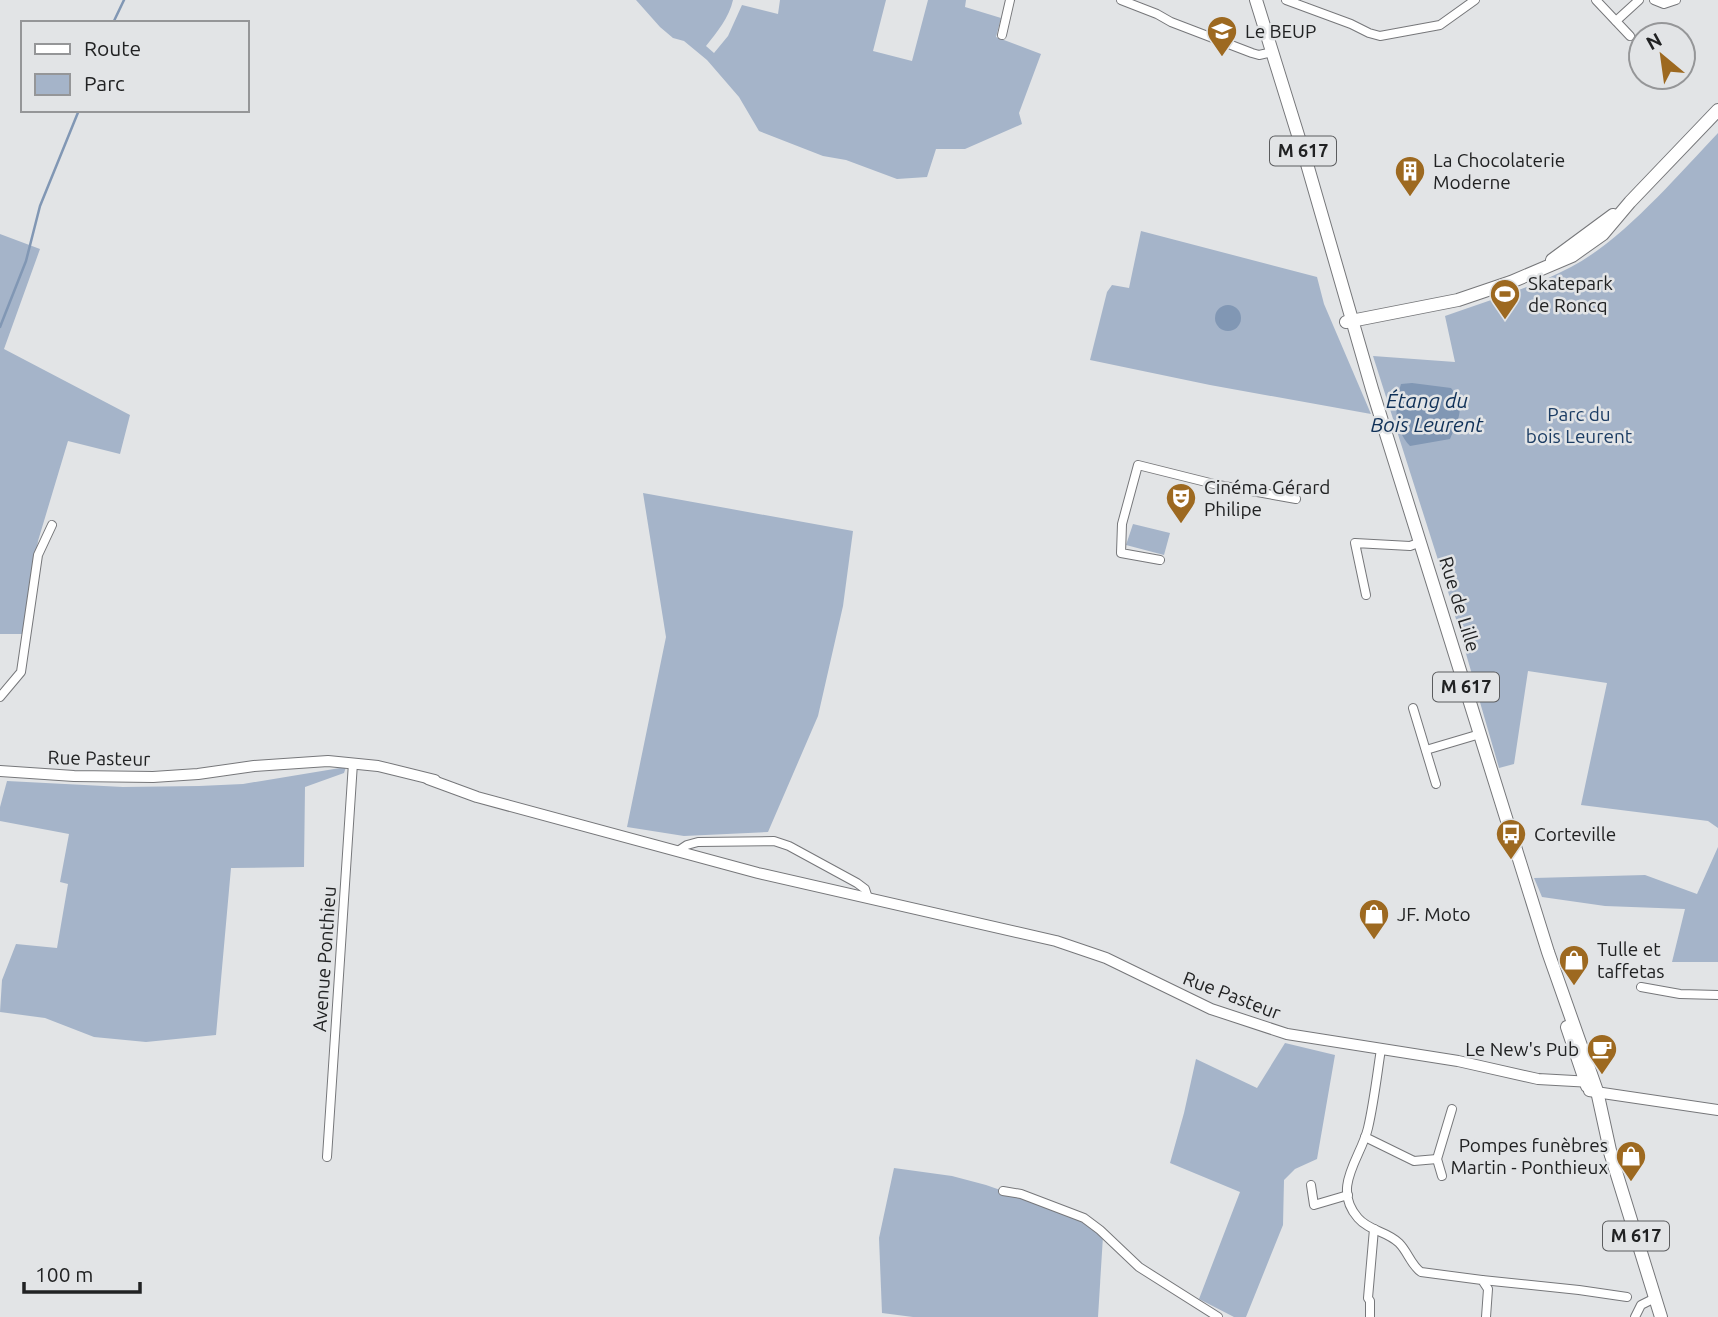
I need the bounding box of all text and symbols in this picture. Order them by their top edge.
school or university icon: Le BEUP [1205,14,1239,58]
place label: Le BEUP [1245,20,1316,42]
legend [21,21,248,112]
north arrow [1627,21,1697,91]
text: N [1642,28,1665,54]
text: Route [84,36,141,60]
text: Parc [84,71,125,95]
road number: M 617 [1270,136,1336,166]
place label: La Chocolaterie Moderne [1433,149,1565,193]
building icon: La Chocolaterie Moderne [1393,154,1427,198]
place label: Skatepark de Roncq [1528,272,1613,316]
sports icon: Skatepark de Roncq [1488,277,1522,321]
water label: Étang du Bois Leurent [1370,388,1484,436]
park label: Parc du bois Leurent [1526,403,1633,447]
place label: Cinéma Gérard Philipe [1204,476,1330,520]
theatre icon: Cinéma Gérard Philipe [1164,481,1198,525]
street label: Rue de Lille [1435,554,1485,654]
road number: M 617 [1433,672,1499,702]
street label: Rue Pasteur [47,746,151,770]
bus stop icon: Corteville [1494,817,1528,861]
place label: Corteville [1534,823,1616,845]
street label: Avenue Ponthieu [308,886,340,1032]
shop icon: JF. Moto [1357,897,1391,941]
place label: JF. Moto [1397,903,1471,925]
place label: Tulle et taffetas [1597,938,1665,982]
shop icon: Tulle et taffetas [1557,943,1591,987]
street label: Rue Pasteur [1180,966,1284,1024]
cafe icon: Le New's Pub [1585,1032,1619,1076]
place label: Le New's Pub [1465,1038,1579,1060]
place label: Pompes funèbres Martin - Ponthieux [1450,1134,1608,1178]
shop icon: Pompes funèbres Martin - Ponthieux [1614,1139,1648,1183]
road number: M 617 [1603,1222,1669,1251]
scale bar [24,1250,140,1294]
text: 100 m [35,1262,93,1286]

